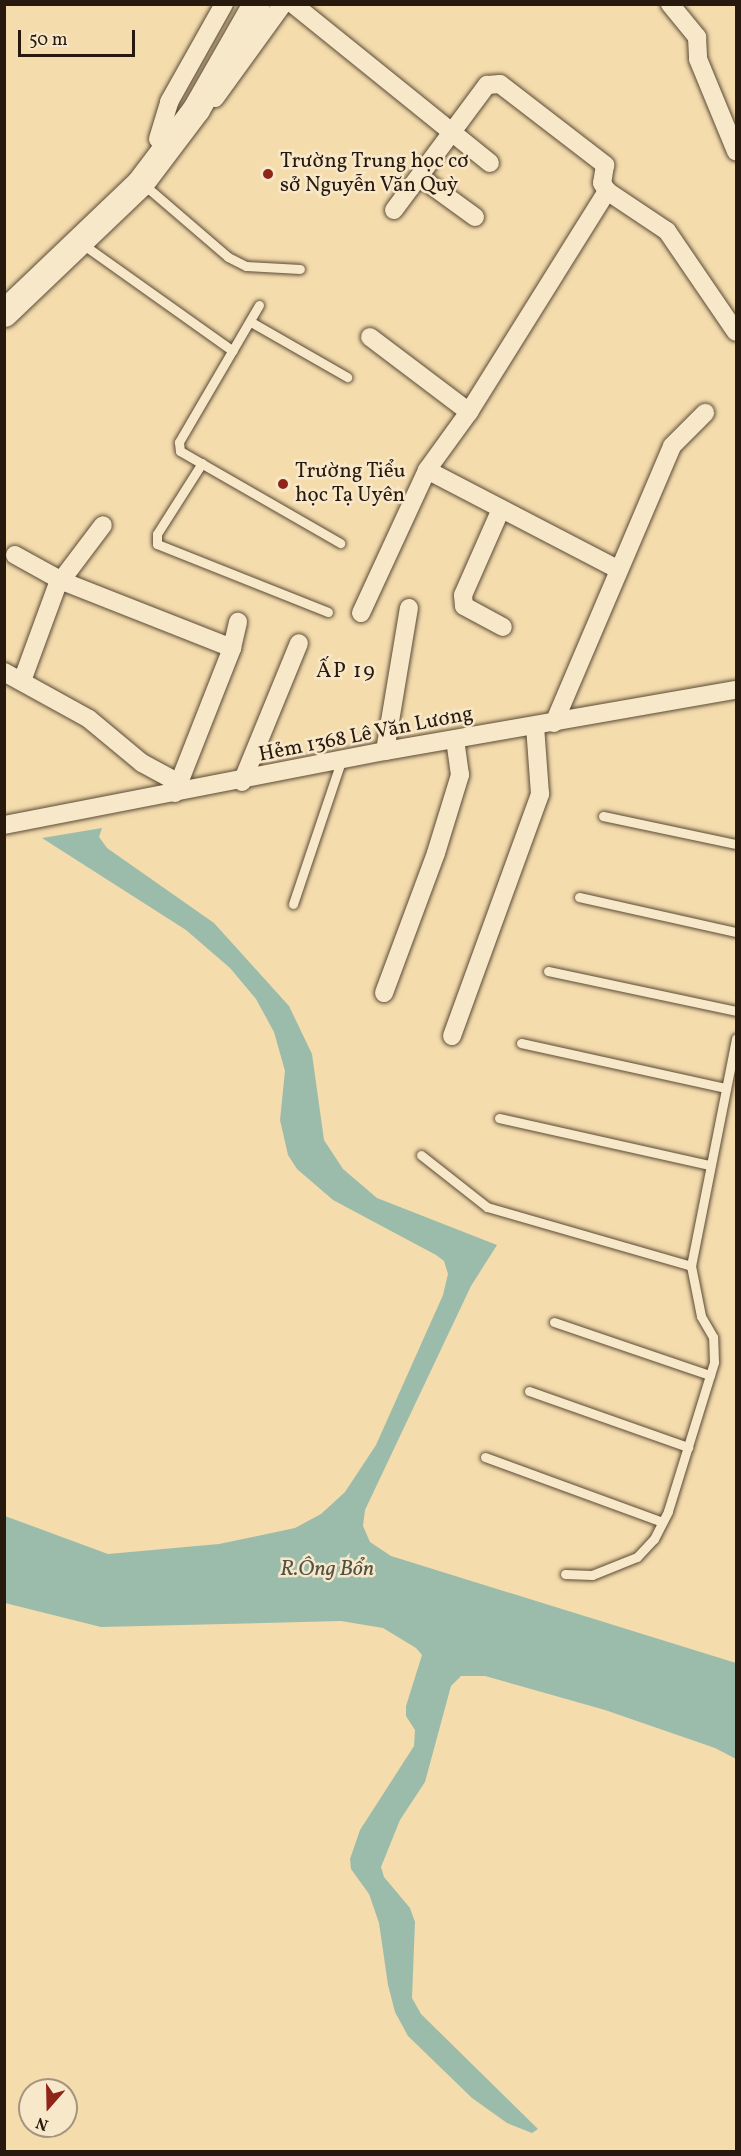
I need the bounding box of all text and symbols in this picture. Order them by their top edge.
scale bar [21,18,138,56]
text: 50 m [29,28,68,53]
place label: Trường Trung học cơ sở Nguyễn Văn Quỳ [280,149,470,199]
marker: Trường Trung học cơ sở Nguyễn Văn Quỳ [261,167,275,181]
place label: Trường Tiểu học Tạ Uyên [295,459,406,509]
marker: Trường Tiểu học Tạ Uyên [276,477,290,491]
district label: ẤP 19 [316,659,376,685]
street label: Hẻm 1368 Lê Văn Lương [256,702,476,768]
water label: R.Ông Bổn [280,1557,374,1583]
north arrow [18,2078,78,2138]
text: N [33,2111,52,2135]

